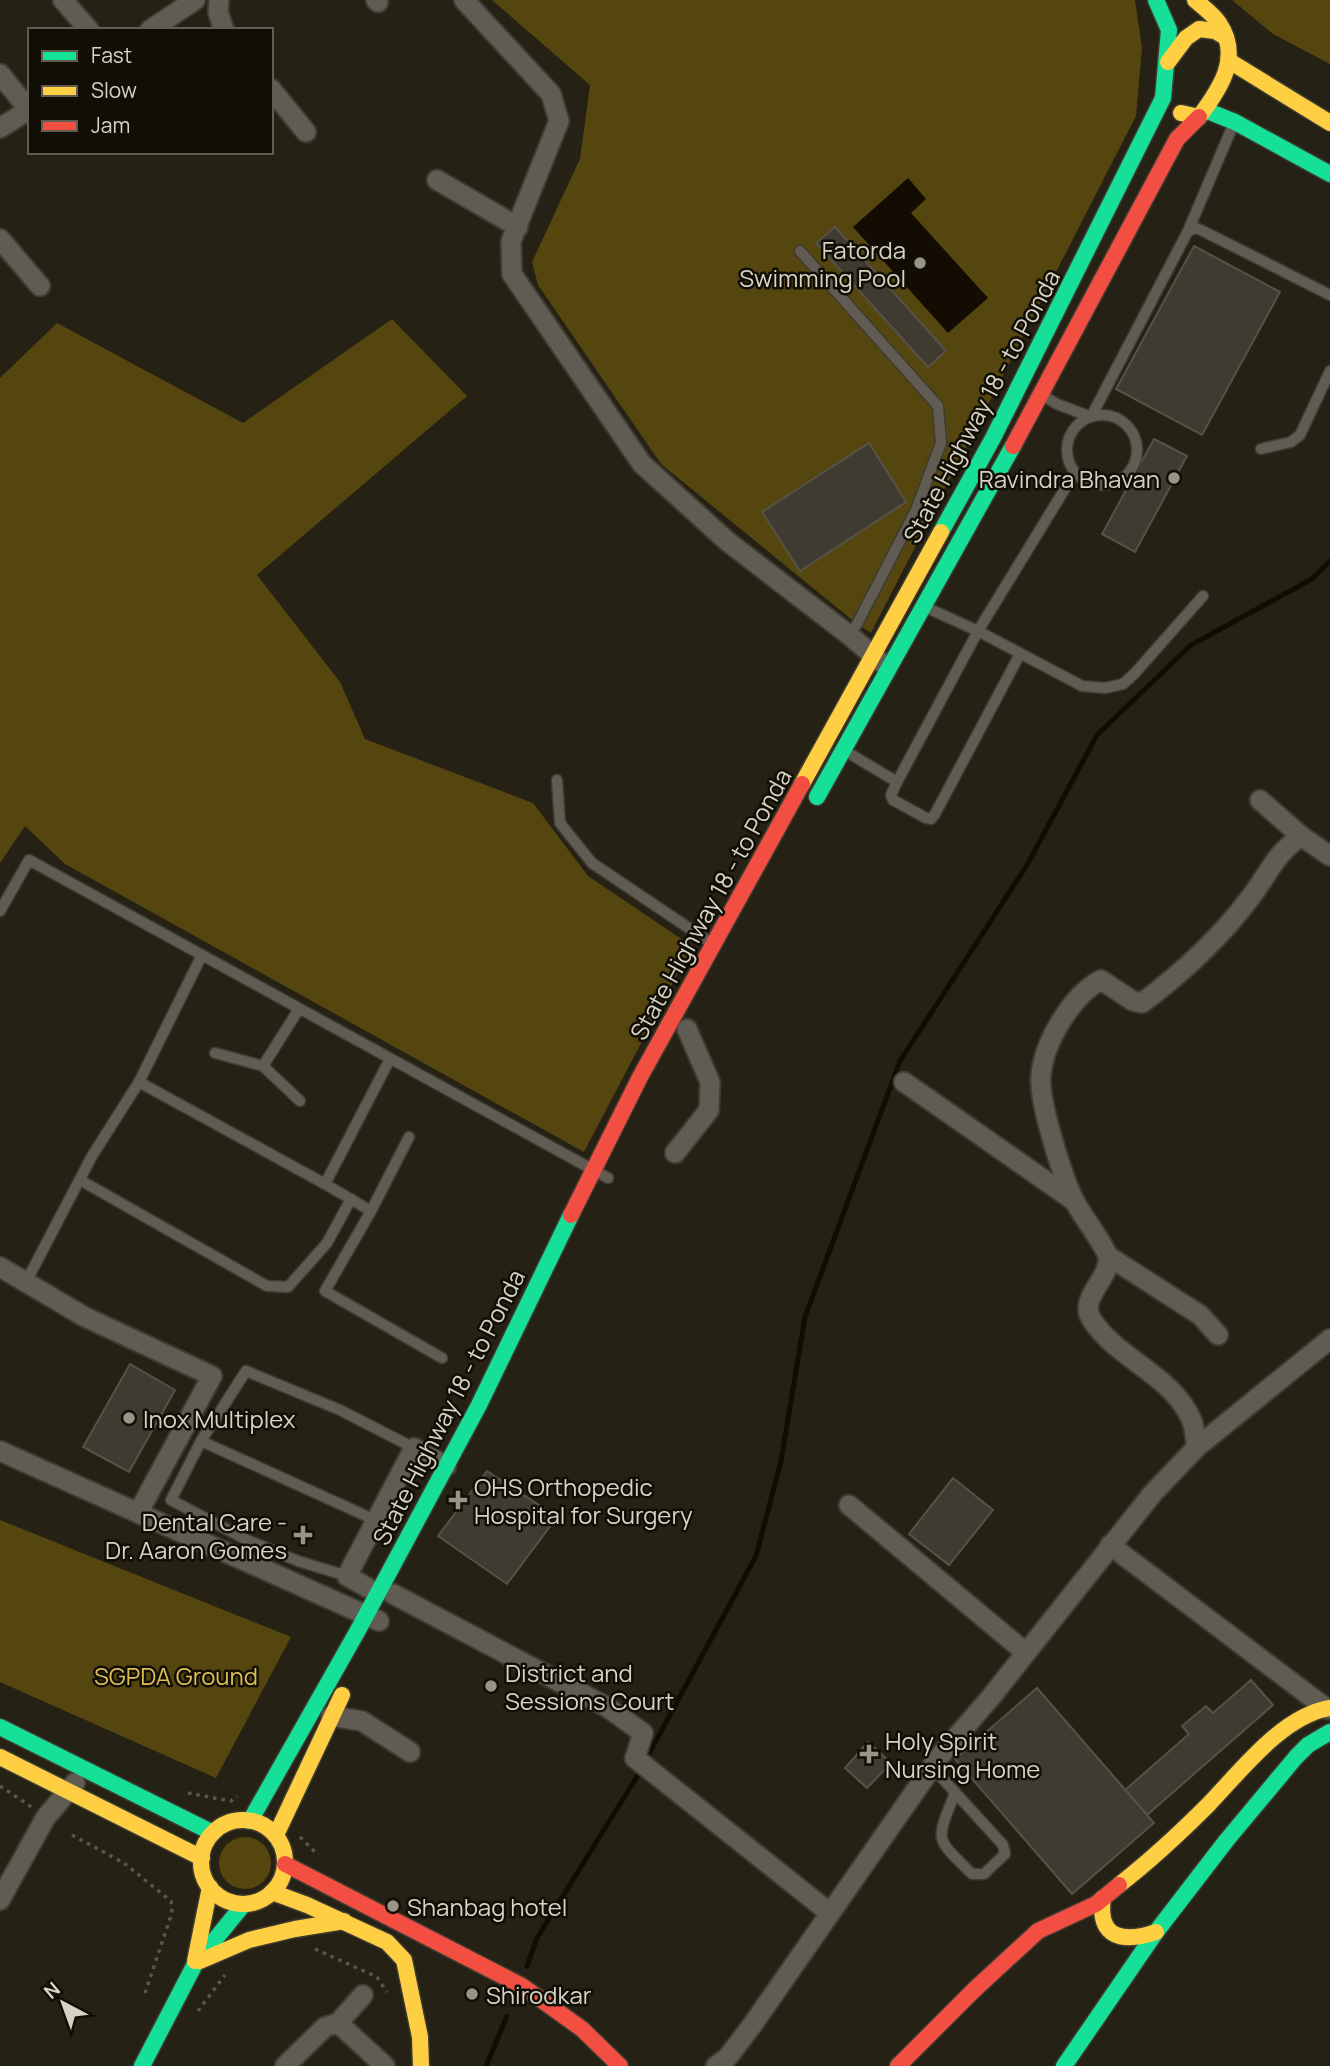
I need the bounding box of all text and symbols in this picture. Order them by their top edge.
legend [28,28,273,154]
text: Fast [91,41,132,69]
text: Slow [91,76,137,104]
text: Jam [91,111,130,139]
place label: Fatorda Swimming Pool [739,233,906,294]
marker: Fatorda Swimming Pool [912,255,928,271]
street label: State Highway 18 - to Ponda [895,263,1067,549]
place label: Ravindra Bhavan [979,462,1160,495]
marker: Ravindra Bhavan [1166,470,1182,486]
street label: State Highway 18 - to Ponda [622,762,798,1046]
street label: State Highway 18 - to Ponda [364,1263,532,1551]
place label: Inox Multiplex [143,1402,296,1435]
marker: Inox Multiplex [121,1410,137,1426]
place label: OHS Orthopedic Hospital for Surgery [474,1470,693,1531]
marker: OHS Orthopedic Hospital for Surgery [448,1490,468,1510]
place label: Dental Care - Dr. Aaron Gomes [105,1505,287,1566]
marker: Dental Care - Dr. Aaron Gomes [293,1525,313,1545]
place label: District and Sessions Court [505,1656,674,1717]
park label: SGPDA Ground [94,1659,258,1692]
marker: District and Sessions Court [483,1678,499,1694]
place label: Holy Spirit Nursing Home [885,1724,1040,1785]
marker: Holy Spirit Nursing Home [859,1744,879,1764]
place label: Shanbag hotel [407,1890,567,1923]
marker: Shanbag hotel [385,1898,401,1914]
north arrow [28,1968,98,2038]
text: N [38,1976,66,2004]
place label: Shirodkar [486,1978,592,2011]
marker: Shirodkar [464,1986,480,2002]

